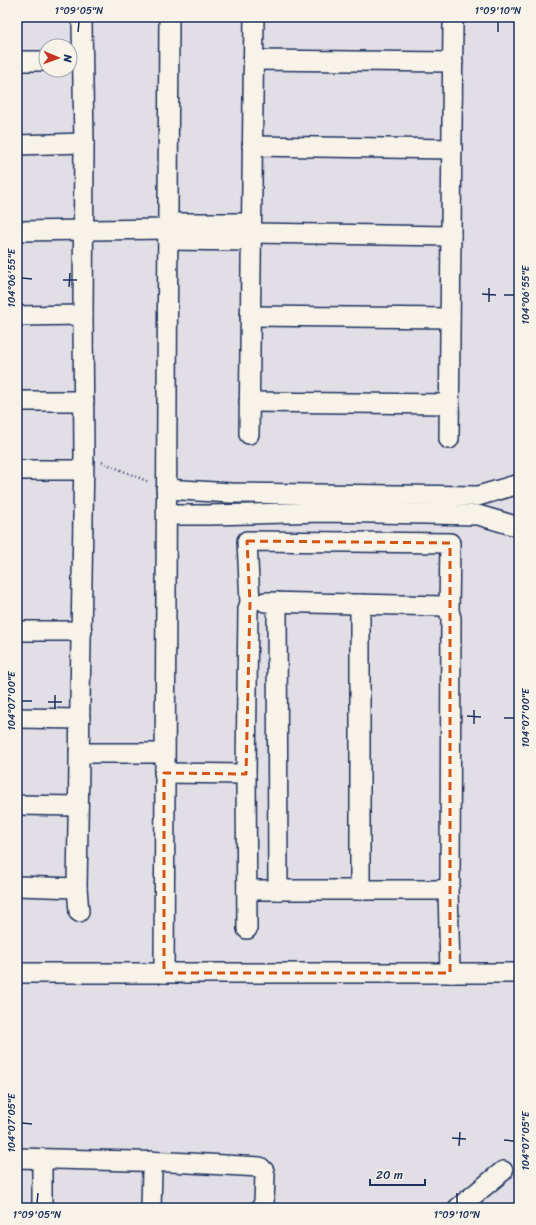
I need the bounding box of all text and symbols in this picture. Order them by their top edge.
text: 1°09'05"N [55,2,103,20]
text: 1°09'10"N [475,2,521,20]
north arrow [38,38,78,78]
text: N [58,53,77,63]
text: 104°06'55"E [3,247,21,307]
text: 104°06'55"E [517,264,535,324]
text: 104°07'00"E [3,670,21,731]
text: 104°07'00"E [517,687,535,748]
text: 104°07'05"E [3,1092,21,1153]
text: 104°07'05"E [517,1110,535,1171]
scale bar [370,1161,425,1187]
text: 20 m [376,1164,403,1186]
text: 1°09'05"N [13,1206,61,1224]
text: 1°09'10"N [434,1206,480,1224]

